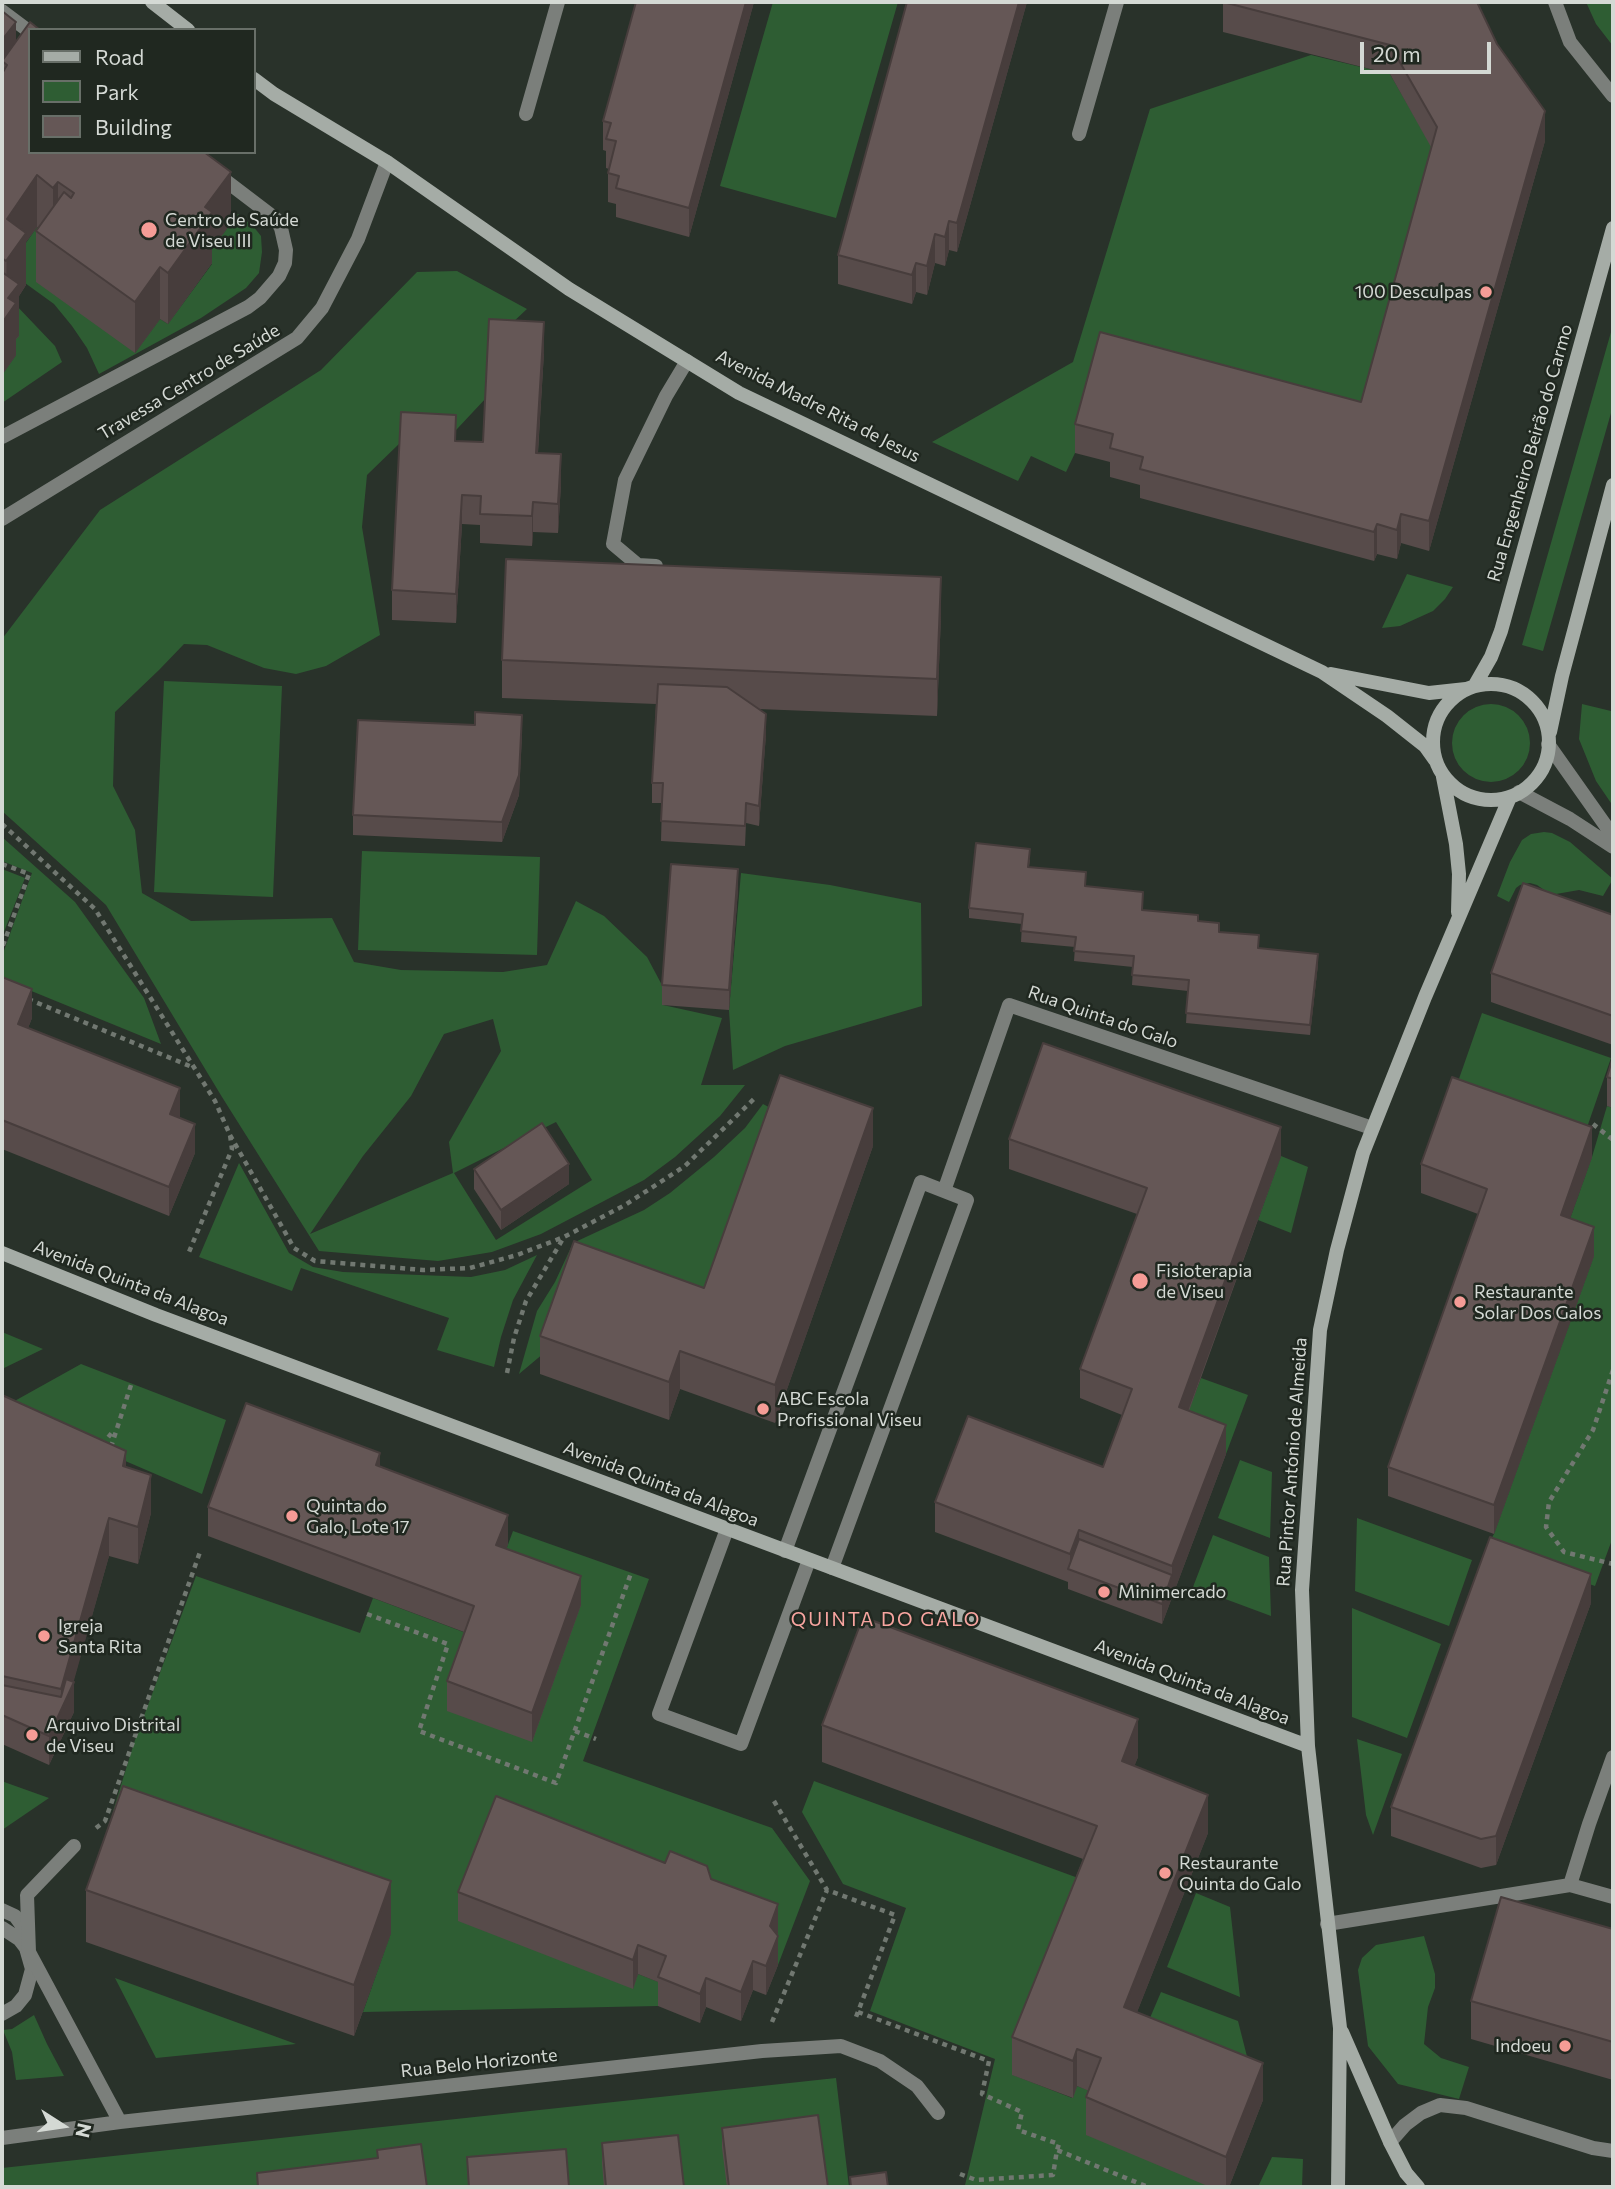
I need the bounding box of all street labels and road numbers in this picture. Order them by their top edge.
street label: Travessa Centro de Saúde [94,319,284,445]
street label: Rua Engenheiro Beirão do Carmo [1483,322,1577,584]
street label: Avenida Madre Rita de Jesus [712,345,924,467]
street label: Rua Quinta do Galo [1025,981,1181,1053]
street label: Avenida Quinta da Alagoa [30,1236,232,1330]
street label: Rua Pintor António de Almeida [1273,1337,1311,1587]
street label: Avenida Quinta da Alagoa [560,1437,762,1531]
street label: Avenida Quinta da Alagoa [1091,1635,1293,1729]
street label: Rua Belo Horizonte [400,2044,558,2082]

